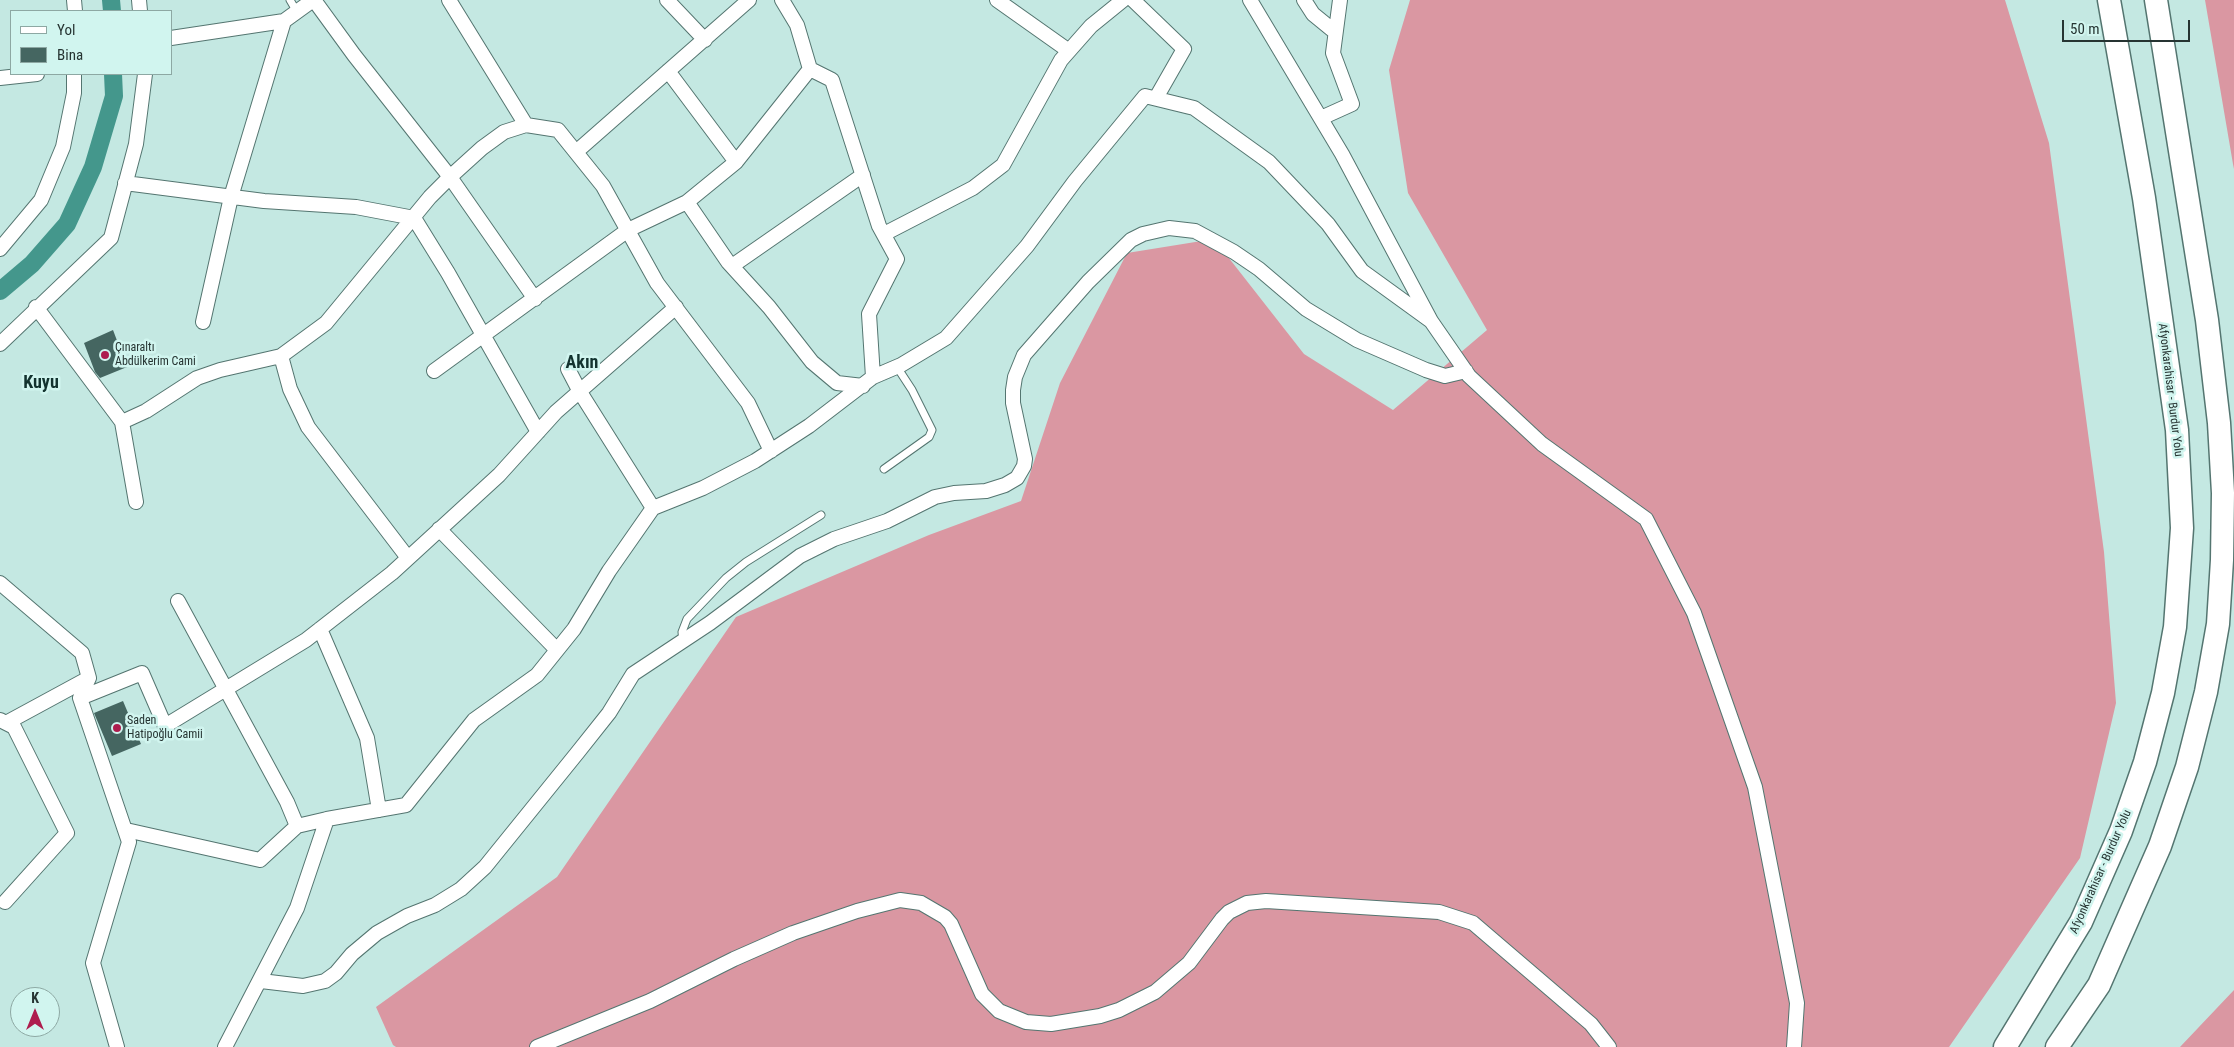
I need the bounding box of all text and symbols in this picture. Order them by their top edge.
legend [10,10,172,75]
scale bar [2064,10,2192,42]
text: 50 m [2070,20,2100,38]
text: Yol [57,21,75,39]
text: Bina [57,46,83,64]
street label: Afyonkarahisar - Burdur Yolu [2155,322,2185,458]
place label: Çınaraltı Abdülkerim Cami [115,341,196,369]
marker: Çınaraltı Abdülkerim Cami [99,349,111,361]
district label: Akın [566,352,598,374]
district label: Kuyu [23,372,59,394]
place label: Saden Hatipoğlu Camii [127,714,203,742]
marker: Saden Hatipoğlu Camii [111,722,123,734]
street label: Afyonkarahisar - Burdur Yolu [2067,808,2135,936]
north arrow [10,987,60,1037]
text: K [31,990,39,1006]

